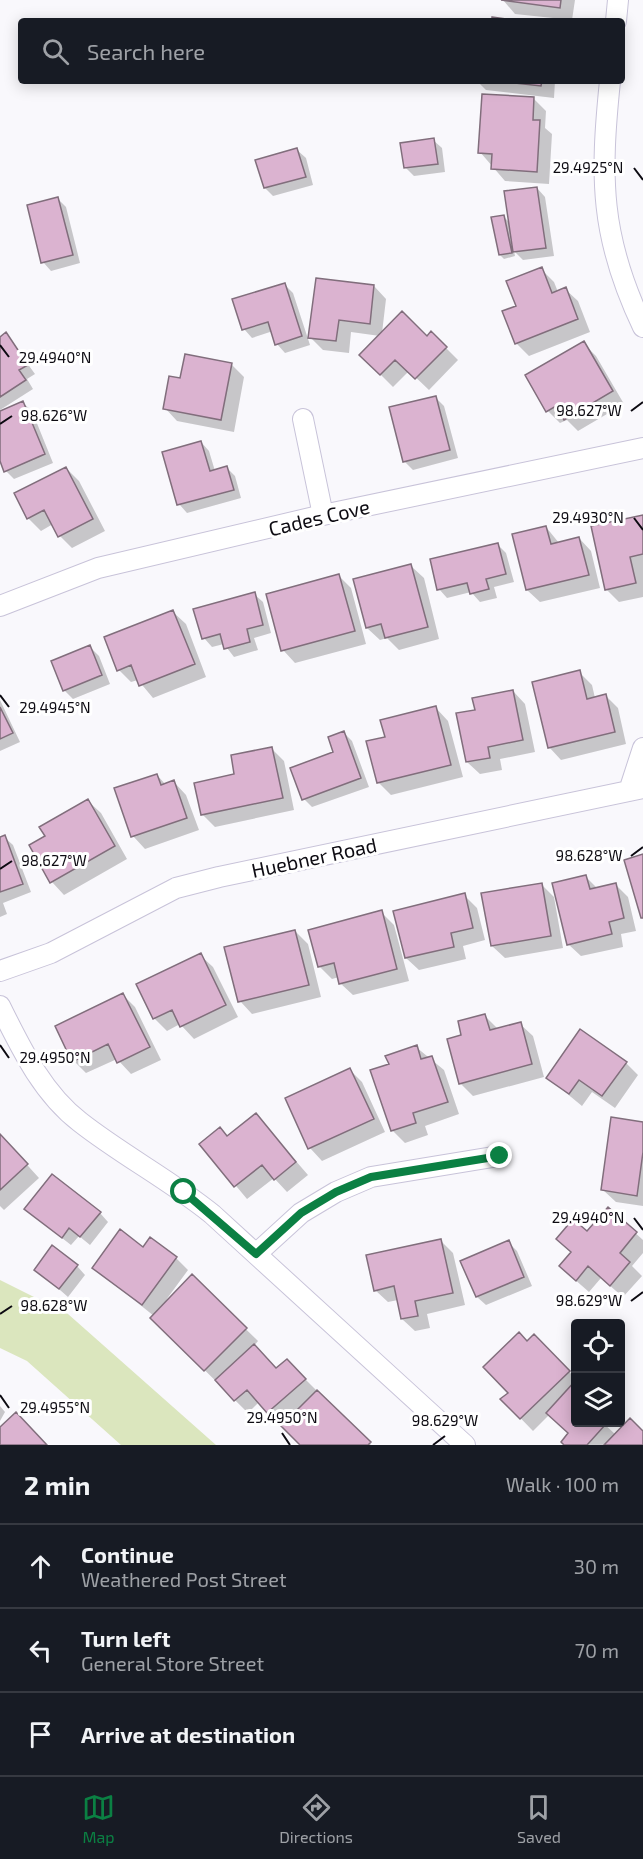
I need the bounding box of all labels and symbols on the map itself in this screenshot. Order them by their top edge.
text: 29.4925°N [553,158,623,176]
text: 29.4940°N [19,348,91,366]
text: 98.627°W [556,401,622,419]
text: 98.626°W [21,406,87,424]
street label: Cades Cove [266,494,372,540]
text: 29.4930°N [552,508,624,526]
text: 29.4945°N [19,698,91,716]
street label: Huebner Road [249,832,379,882]
text: 98.628°W [556,846,622,864]
text: 98.627°W [21,851,87,869]
text: 29.4950°N [19,1048,91,1066]
route end [486,1142,512,1168]
route start [170,1178,196,1204]
text: 29.4940°N [552,1208,624,1226]
text: 98.629°W [556,1291,622,1309]
text: 98.628°W [21,1296,87,1314]
text: 29.4955°N [20,1398,90,1416]
text: 29.4950°N [246,1408,318,1426]
text: 98.629°W [412,1411,478,1429]

